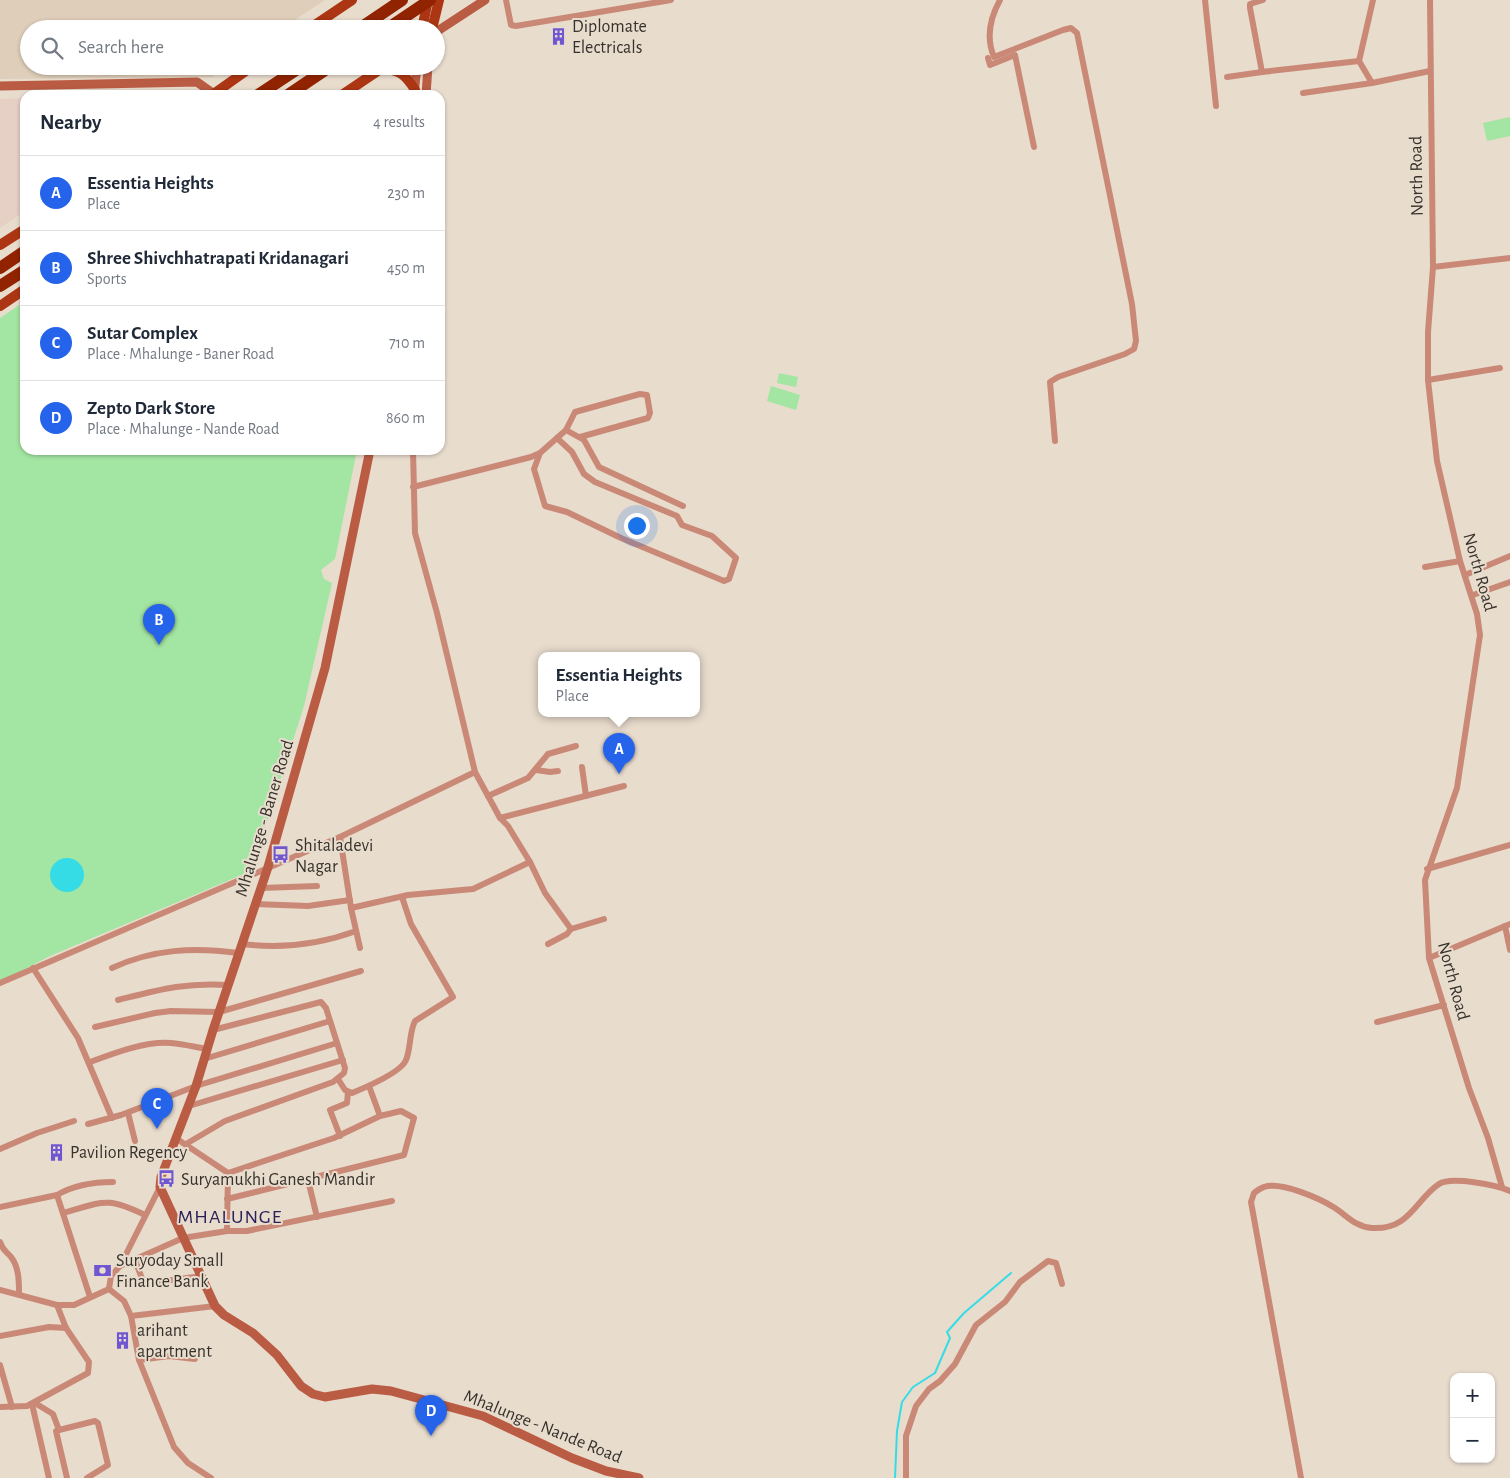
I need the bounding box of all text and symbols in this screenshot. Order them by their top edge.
place label: Diplomate Electricals [572,18,647,57]
search box [20,20,445,75]
building icon: Diplomate Electricals [548,26,568,46]
icon: search [38,34,66,62]
text: Search here [78,38,164,57]
text: Nearby [40,112,101,133]
text: 4 results [373,114,425,130]
street label: North Road [1407,136,1427,216]
text: Essentia Heights [87,174,214,193]
text: A [51,185,61,201]
text: 230 m [387,185,425,201]
text: Place [87,196,120,212]
text: Shree Shivchhatrapati Kridanagari [87,249,349,268]
text: B [51,260,61,276]
text: 450 m [387,260,425,276]
text: Sports [87,271,127,287]
text: Sutar Complex [87,324,198,343]
text: C [52,335,60,351]
text: 710 m [389,335,425,351]
text: Place · Mhalunge - Baner Road [87,346,274,362]
text: Zepto Dark Store [87,399,215,418]
text: D [51,410,61,426]
text: 860 m [386,410,425,426]
text: Place · Mhalunge - Nande Road [87,421,279,437]
your location [624,513,650,539]
street label: North Road [1459,531,1499,613]
pin: B [143,604,175,645]
popup [538,652,700,717]
text: Essentia Heights [556,666,682,685]
text: Place [556,688,589,704]
pin: A [603,733,635,774]
street label: Mhalunge - Baner Road [233,738,297,899]
place label: Shitaladevi Nagar [295,837,373,876]
bus stop icon: Shitaladevi Nagar [271,845,291,865]
street label: North Road [1434,940,1472,1022]
pin: C [141,1088,173,1129]
building icon: Pavilion Regency [46,1142,66,1162]
place label: Pavilion Regency [70,1144,187,1162]
bus stop icon: Suryamukhi Ganesh Mandir [157,1169,177,1189]
place label: Suryamukhi Ganesh Mandir [181,1171,375,1189]
district label: MHALUNGE [178,1207,282,1227]
place label: Suryoday Small Finance Bank [116,1252,224,1291]
bank icon: Suryoday Small Finance Bank [92,1260,112,1280]
place label: arihant apartment [137,1322,212,1361]
building icon: arihant apartment [113,1330,133,1350]
map controls [1450,1373,1495,1463]
button: + [1450,1373,1495,1418]
street label: Mhalunge - Nande Road [461,1387,624,1467]
pin: D [415,1395,447,1436]
button: − [1450,1418,1495,1463]

